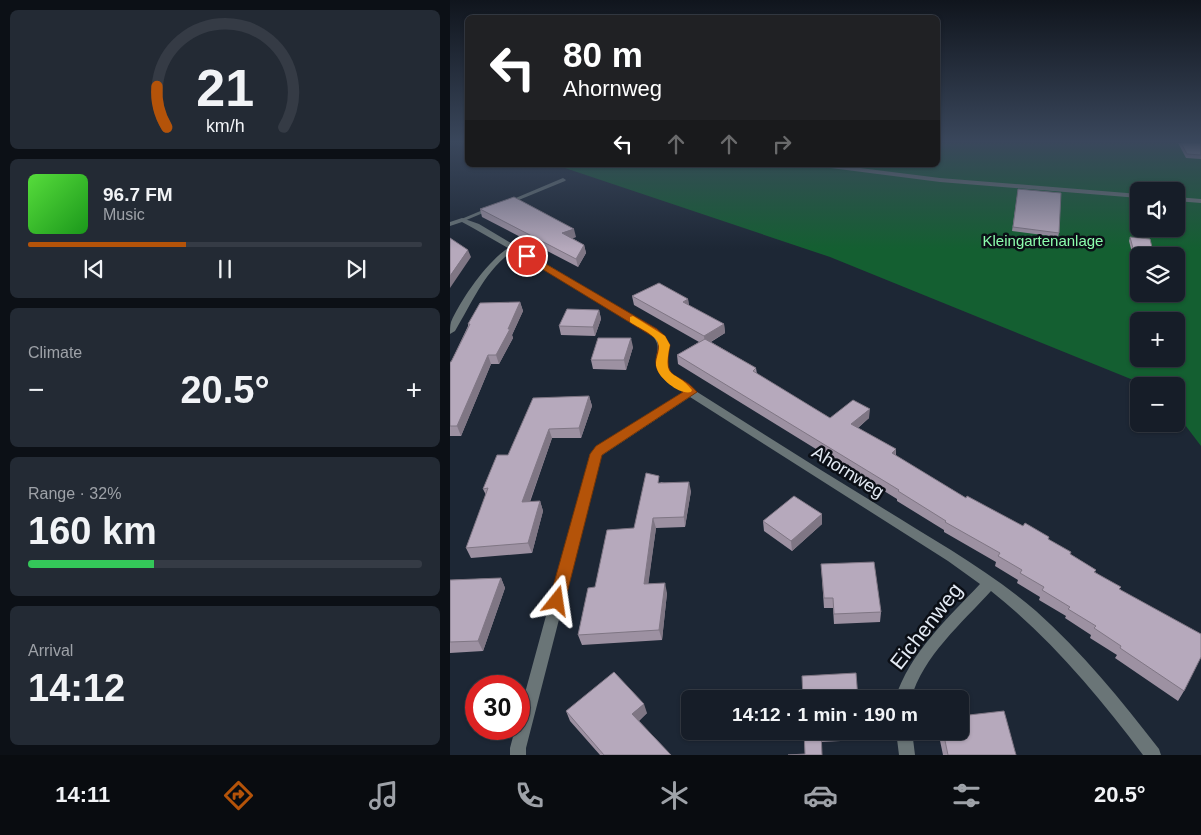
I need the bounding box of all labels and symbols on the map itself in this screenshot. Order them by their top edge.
park label: Kleingartenanlage [983,232,1103,249]
pin [506,235,548,277]
street label: Ahornweg [808,442,888,502]
position arrow [530,574,582,626]
street label: Eichenweg [885,578,967,674]
speed limit sign: 30 [465,675,530,740]

